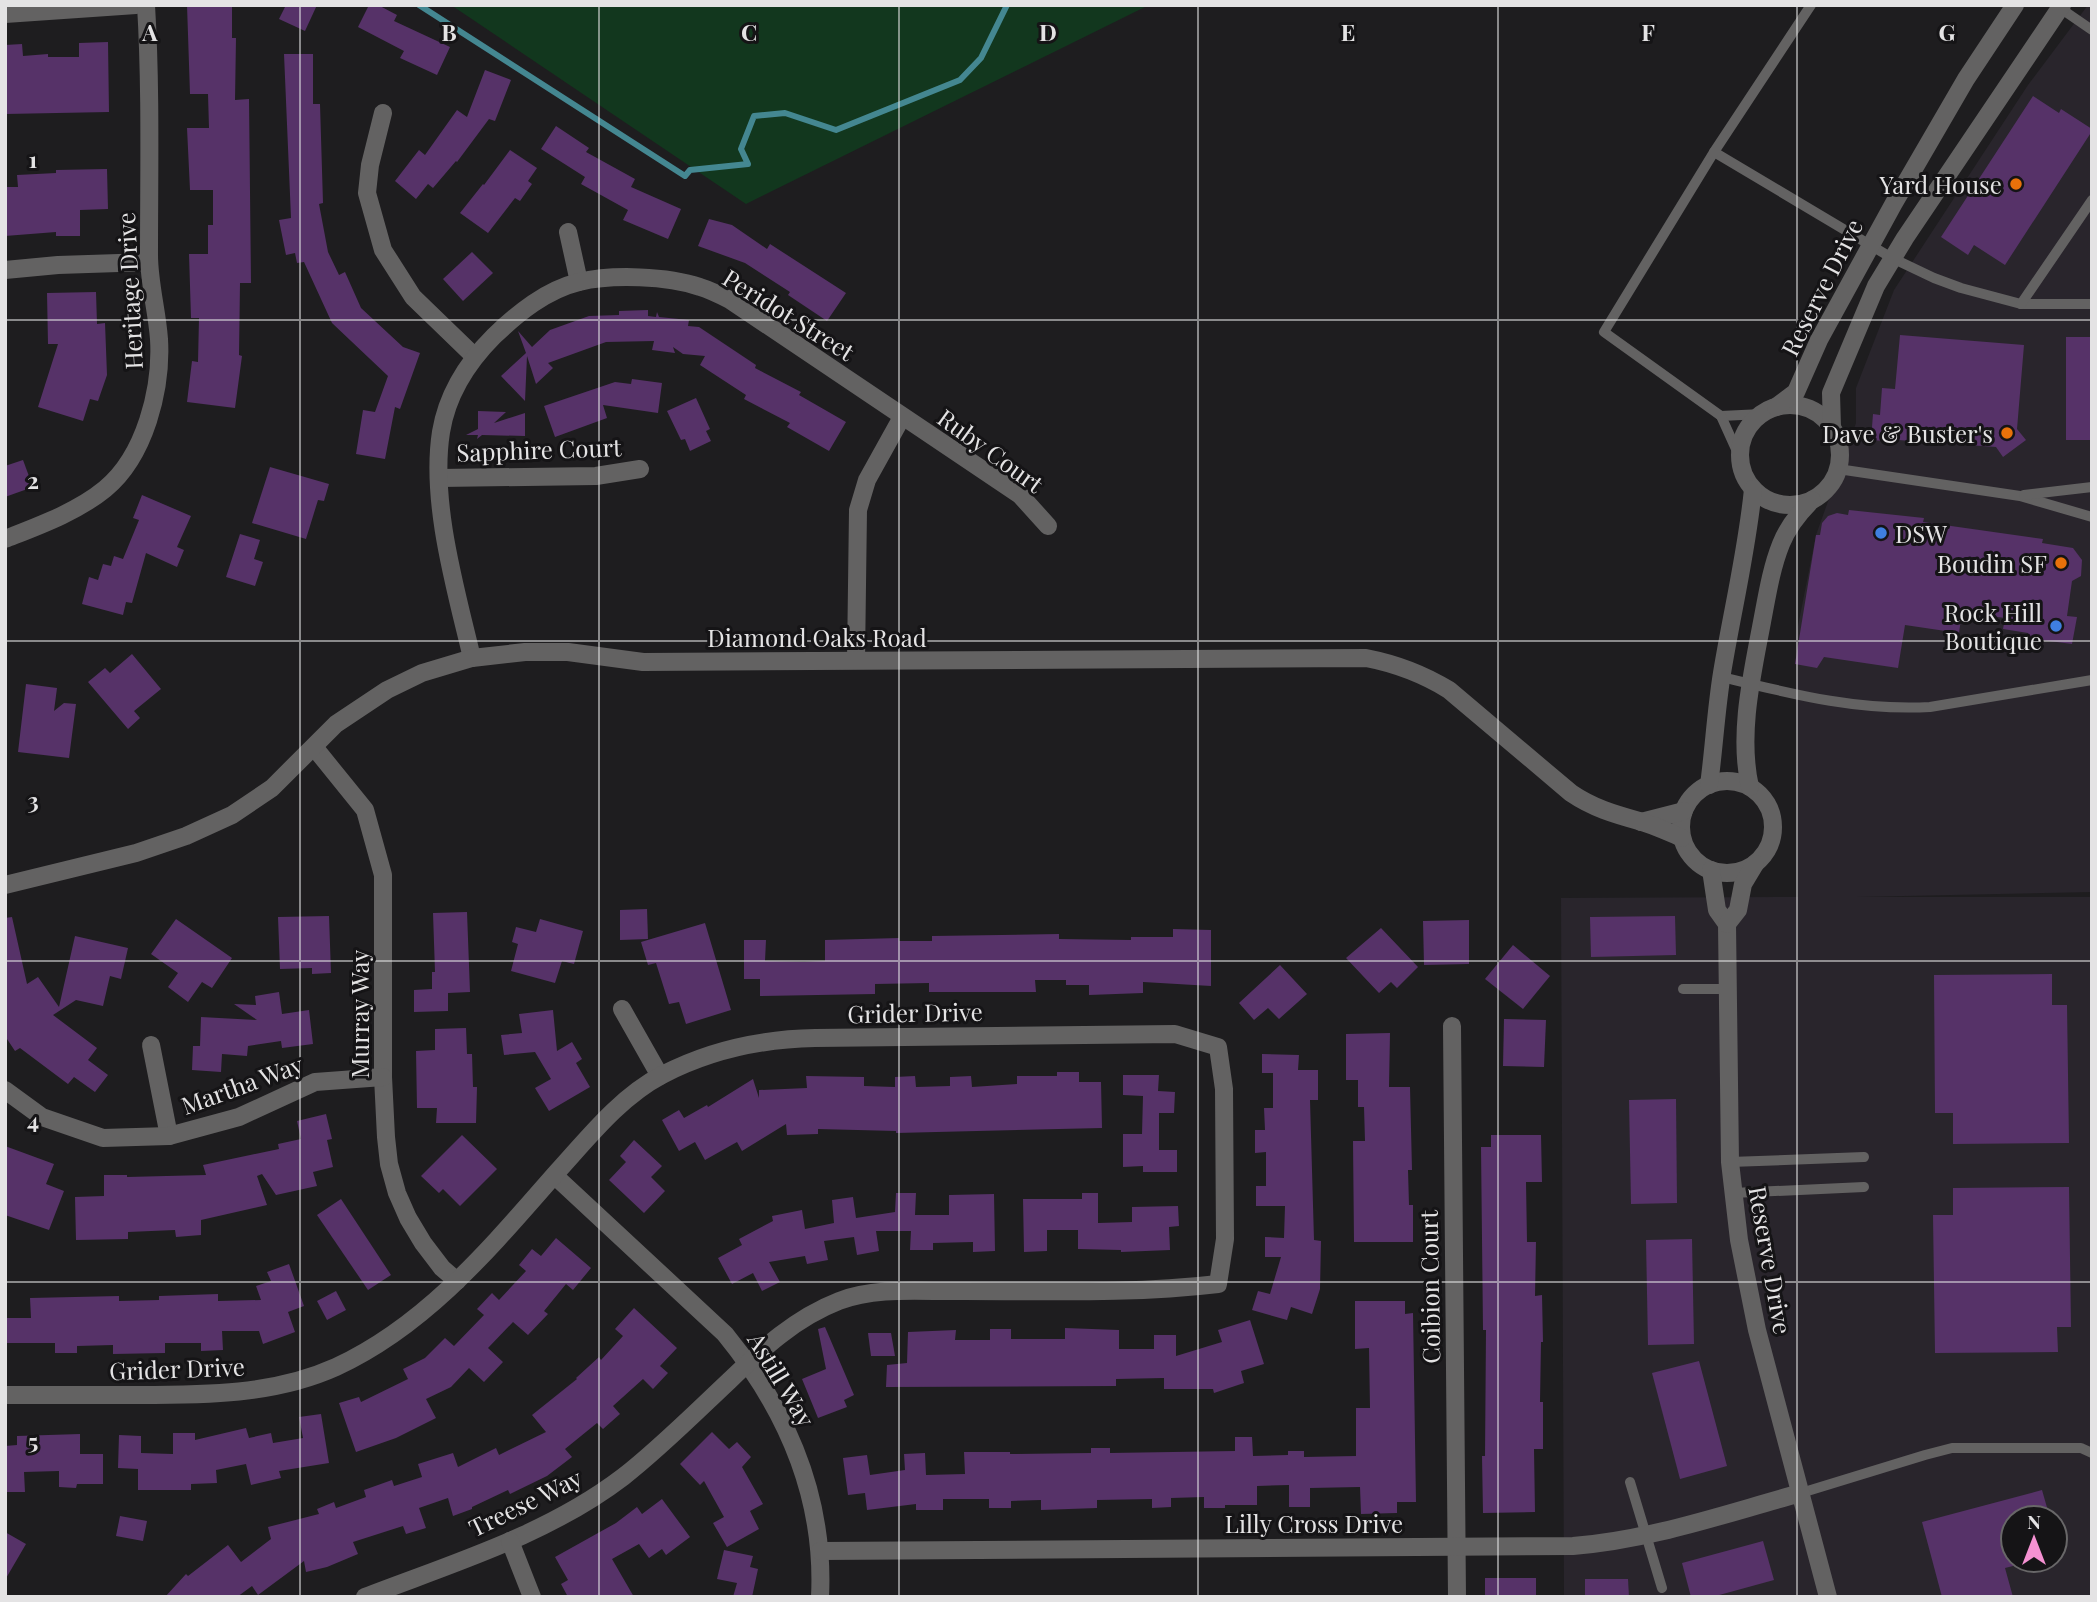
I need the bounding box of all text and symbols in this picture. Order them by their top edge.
text: A [141,16,158,47]
text: B [441,16,457,47]
text: C [741,16,757,47]
text: D [1039,16,1057,47]
text: E [1341,16,1355,47]
text: F [1641,16,1655,47]
text: G [1939,16,1956,47]
text: 1 [29,143,38,174]
place label: Yard House [1879,168,2002,200]
marker: Yard House [2008,176,2024,192]
street label: Heritage Drive [109,212,149,370]
street label: Reserve Drive [1773,213,1869,361]
street label: Peridot Street [717,261,861,367]
street label: Ruby Court [932,401,1051,499]
place label: Dave & Buster's [1822,417,1993,449]
marker: Dave & Buster's [1999,425,2015,441]
street label: Sapphire Court [456,430,623,468]
text: 2 [27,464,39,495]
place label: DSW [1895,517,1947,549]
marker: DSW [1873,525,1889,541]
place label: Boudin SF [1937,547,2047,579]
marker: Boudin SF [2053,555,2069,571]
place label: Rock Hill Boutique [1944,596,2042,656]
marker: Rock Hill Boutique [2048,618,2064,634]
street label: Diamond Oaks Road [707,621,927,653]
text: 3 [27,784,39,815]
street label: Murray Way [343,950,375,1078]
street label: Grider Drive [847,995,983,1029]
street label: Martha Way [177,1047,307,1121]
text: 4 [27,1104,39,1135]
street label: Reserve Drive [1742,1184,1800,1336]
street label: Coibion Court [1412,1209,1446,1364]
street label: Astill Way [741,1325,823,1432]
street label: Grider Drive [109,1350,245,1386]
text: 5 [28,1425,38,1456]
street label: Treese Way [463,1461,587,1543]
north arrow [1999,1504,2069,1574]
street label: Lilly Cross Drive [1225,1507,1403,1539]
text: N [2027,1508,2041,1534]

